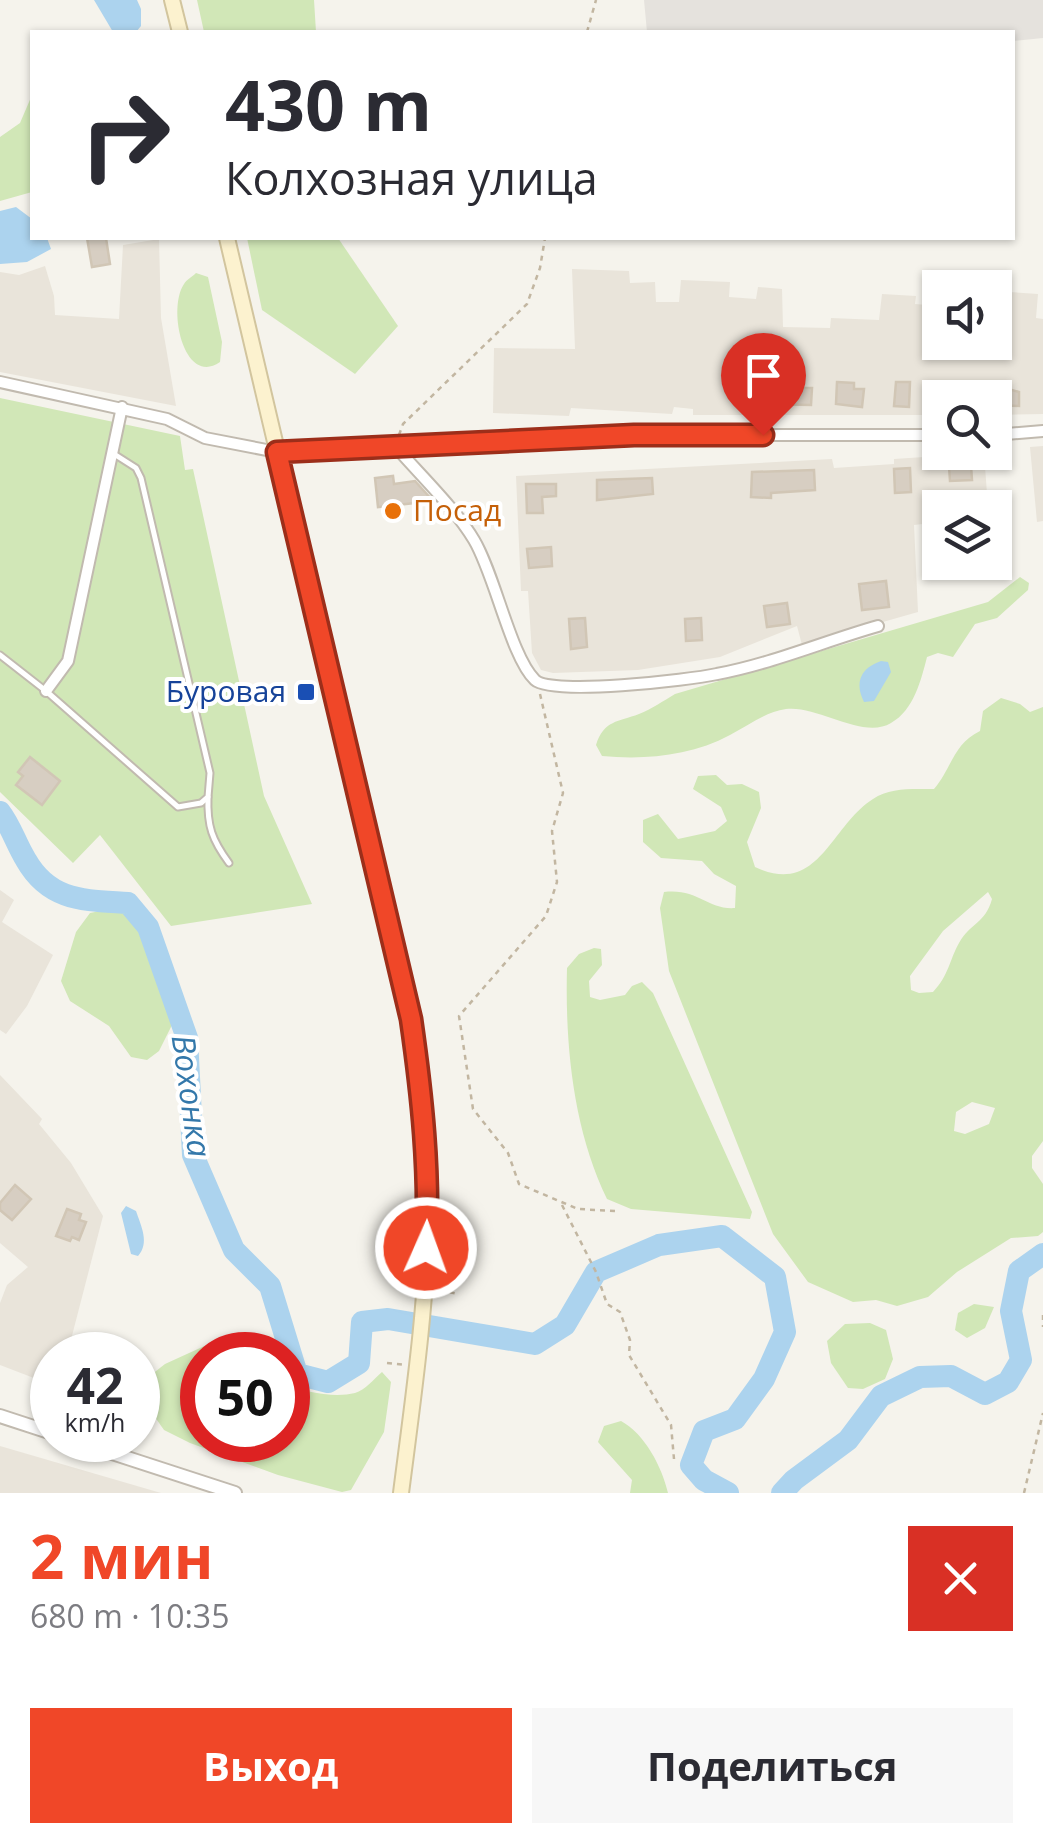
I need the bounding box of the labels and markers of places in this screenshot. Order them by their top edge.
pin [721,333,806,436]
place label: Посад [413,489,501,530]
marker: Посад [382,500,404,522]
place label: Буровая [166,670,286,711]
marker: Буровая [295,681,317,703]

